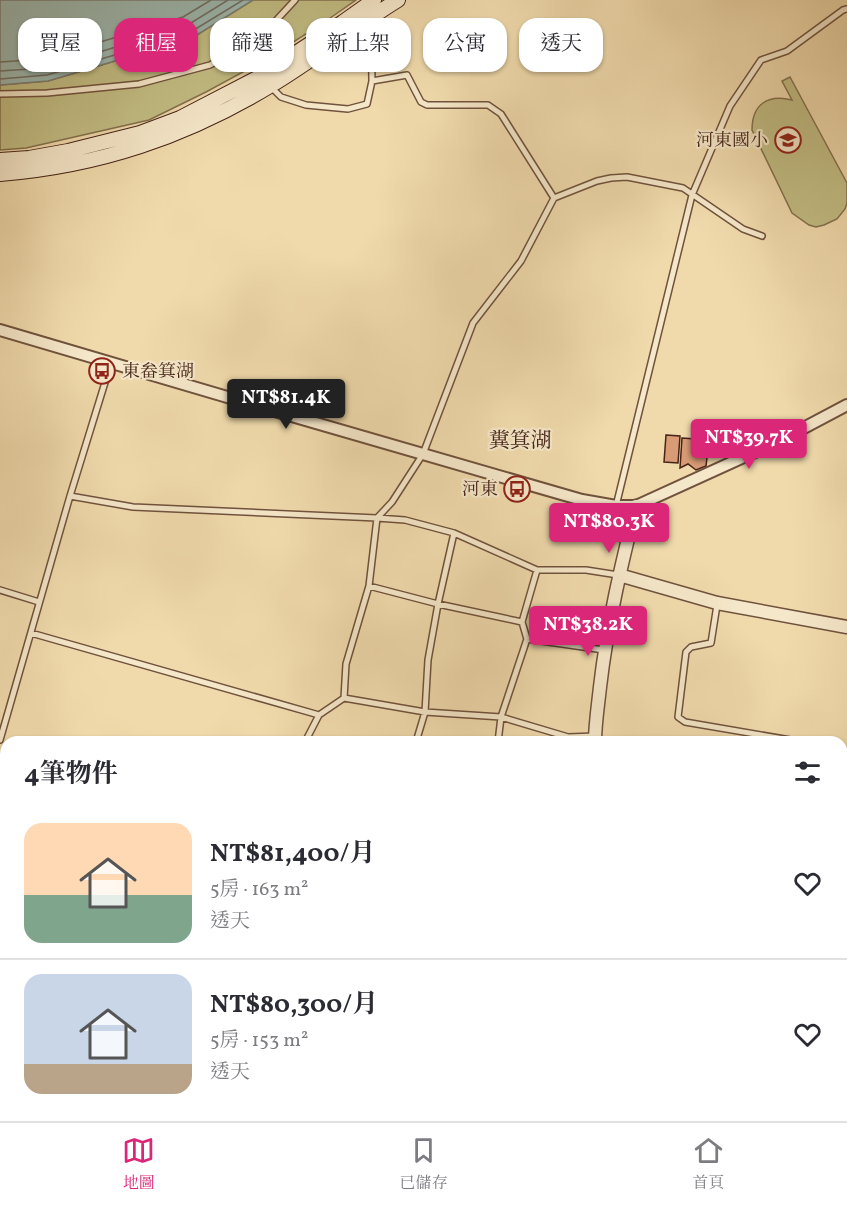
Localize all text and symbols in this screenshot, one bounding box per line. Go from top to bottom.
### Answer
chip: 買屋 [18,18,102,72]
chip: 租屋 [114,18,198,72]
chip: 篩選 [210,18,294,72]
chip: 新上架 [306,18,411,72]
chip: 公寓 [423,18,507,72]
chip: 透天 [519,18,603,72]
school or university icon: 河東國小 [773,125,803,155]
place label: 河東國小 [696,129,768,154]
bus stop icon: 東畚箕湖 [87,356,117,386]
place label: 東畚箕湖 [122,360,194,385]
pin: NT$81.4K [224,379,348,430]
text: NT$81.4K [241,384,331,412]
pin: NT$39.7K [687,419,811,470]
text: NT$39.7K [705,424,793,452]
district label: 糞箕湖 [489,427,552,456]
bus stop icon: 河東 [502,474,532,504]
place label: 河東 [462,478,498,503]
pin: NT$80.3K [547,503,671,554]
text: NT$80.3K [563,508,655,536]
pin: NT$38.2K [526,606,650,657]
text: NT$38.2K [543,611,633,639]
icon: filters [791,756,824,789]
text: 4筆物件 [24,757,118,793]
text: NT$81,400/月 [210,836,376,872]
icon: home [72,847,144,919]
icon: heart [791,867,824,900]
text: 5房 · 163 m² [210,876,309,904]
text: 透天 [210,908,250,936]
text: NT$80,300/月 [210,987,378,1023]
icon: home [72,998,144,1070]
icon: heart [791,1018,824,1051]
text: 5房 · 153 m² [210,1027,308,1055]
text: 透天 [210,1059,250,1087]
tab: 地圖 [122,1134,155,1195]
tab: 已儲存 [399,1134,448,1195]
tab: 首頁 [692,1134,725,1195]

